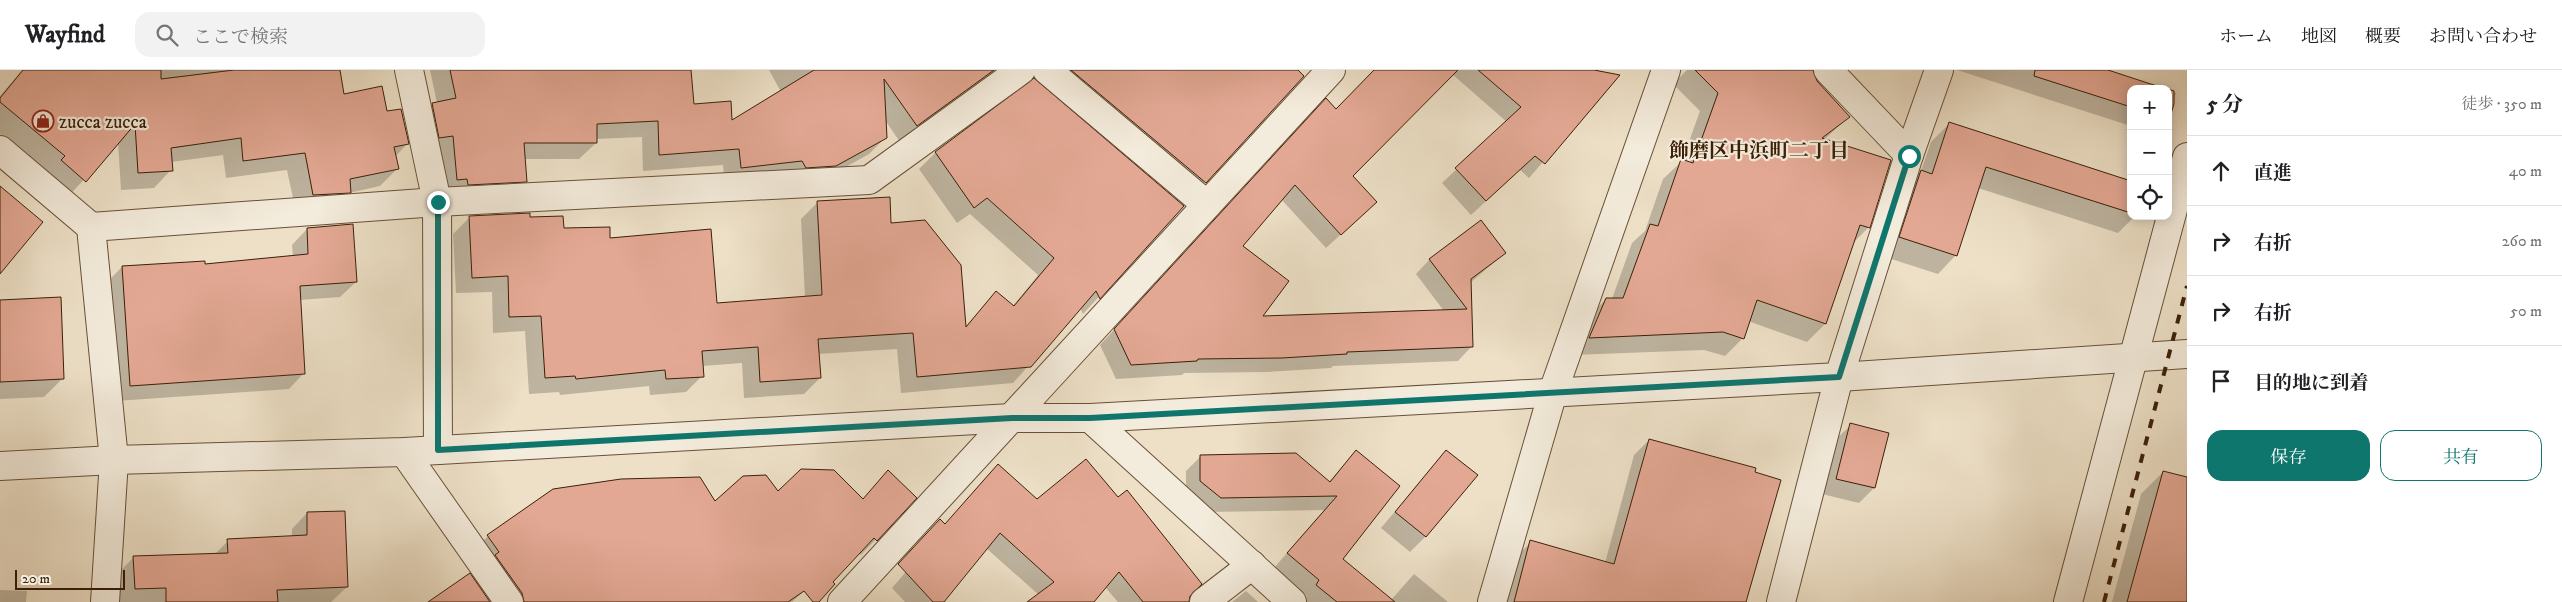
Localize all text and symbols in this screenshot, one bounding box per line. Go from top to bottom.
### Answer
search box [135,12,485,57]
text: Wayfind [25,20,105,50]
icon: search [153,21,181,49]
text: ここで検索 [193,26,288,49]
text: ホーム [2219,26,2273,48]
text: 地図 [2301,26,2337,48]
text: 概要 [2365,26,2401,48]
text: お問い合わせ [2429,26,2537,48]
map controls [2127,85,2172,220]
button: + [2127,85,2172,130]
text: 5 分 [2207,92,2243,118]
text: 徒歩 · 350 m [2461,94,2542,114]
shop icon: zucca zucca [31,109,55,133]
place label: zucca zucca [59,111,147,134]
button: − [2127,130,2172,175]
district label: 飾磨区中浜町二丁目 [1669,139,1849,164]
route start [1898,145,1921,168]
icon: ahead [2207,157,2235,185]
text: 40 m [2509,161,2542,181]
text: 直進 [2254,162,2292,185]
button: locate [2127,175,2172,220]
route end [427,191,450,214]
icon: right [2207,227,2235,255]
text: 260 m [2502,231,2542,251]
text: 右折 [2254,232,2292,255]
icon: right [2207,297,2235,325]
text: 50 m [2510,301,2542,321]
text: 右折 [2254,302,2292,325]
icon: arrive [2207,367,2235,395]
text: 目的地に到着 [2254,372,2368,395]
button: 保存 [2207,430,2370,481]
button: 共有 [2380,430,2542,481]
scale bar [15,567,125,590]
text: 20 m [22,570,50,588]

